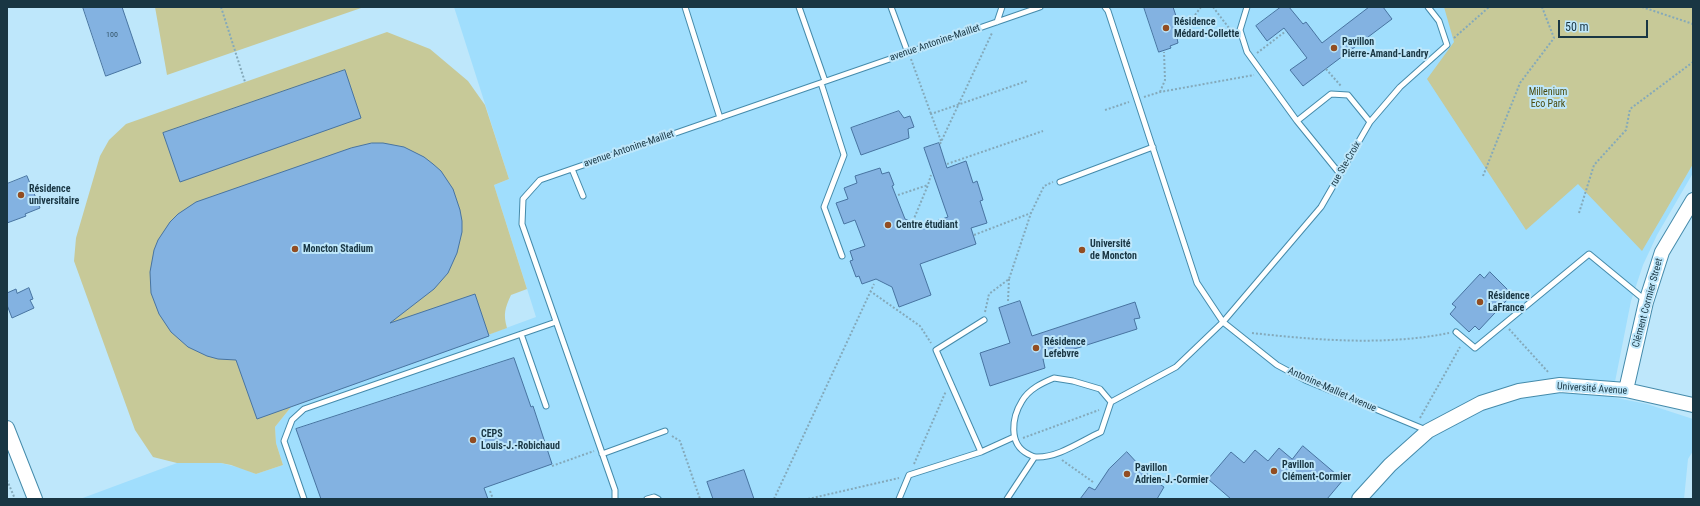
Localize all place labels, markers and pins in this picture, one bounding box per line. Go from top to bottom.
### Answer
place label: Résidence Médard-Collette [1174,16,1239,40]
marker: Résidence Médard-Collette [1161,23,1171,33]
place label: Pavillon Pierre-Amand-Landry [1342,36,1428,60]
marker: Pavillon Pierre-Amand-Landry [1329,43,1339,53]
place label: Résidence universitaire [29,183,79,206]
marker: Résidence universitaire [16,190,26,200]
place label: Centre étudiant [896,219,958,231]
marker: Centre étudiant [883,220,893,230]
place label: Université de Moncton [1090,238,1137,262]
place label: Moncton Stadium [303,243,373,255]
marker: Moncton Stadium [290,244,300,254]
marker: Université de Moncton [1077,245,1087,255]
place label: Résidence LaFrance [1488,290,1529,314]
marker: Résidence LaFrance [1475,297,1485,307]
place label: Résidence Lefebvre [1044,336,1085,360]
marker: Résidence Lefebvre [1031,343,1041,353]
place label: CEPS Louis-J.-Robichaud [481,428,560,452]
marker: CEPS Louis-J.-Robichaud [468,435,478,445]
place label: Pavillon Clément-Cormier [1282,459,1351,482]
place label: Pavillon Adrien-J.-Cormier [1135,462,1209,486]
marker: Pavillon Clément-Cormier [1269,466,1279,476]
marker: Pavillon Adrien-J.-Cormier [1122,469,1132,479]

